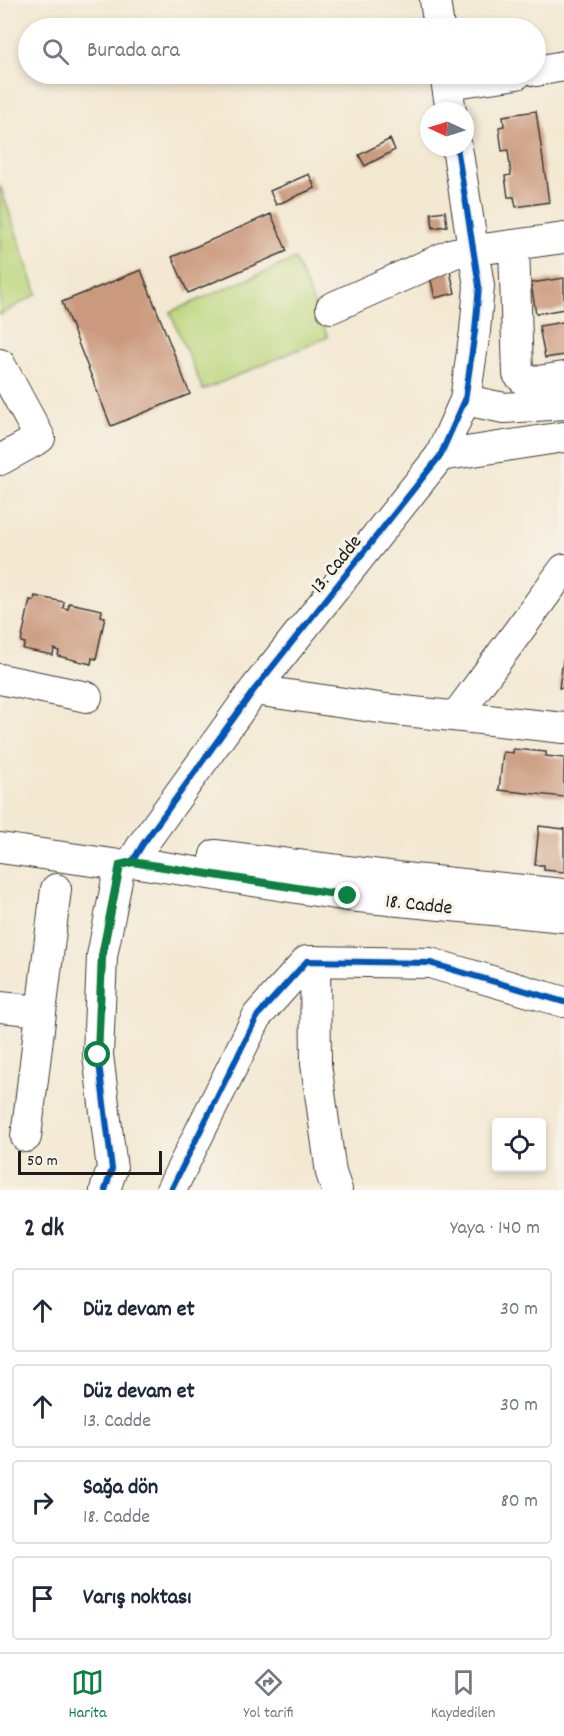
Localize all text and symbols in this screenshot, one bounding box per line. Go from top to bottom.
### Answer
search box [18,18,546,84]
icon: search [39,35,72,68]
text: Burada ara [87,36,180,67]
north arrow [420,102,474,156]
street label: 13. Cadde [305,530,370,600]
route end [334,882,360,908]
street label: 18. Cadde [384,889,454,923]
route start [84,1041,110,1067]
map controls [492,1118,546,1172]
button: locate [492,1118,546,1172]
scale bar [18,1148,162,1176]
text: 50 m [27,1150,58,1173]
text: 2 dk [24,1211,64,1248]
text: Yaya · 140 m [450,1215,540,1243]
icon: ahead [26,1294,59,1327]
text: Düz devam et [83,1295,195,1326]
text: 30 m [500,1296,538,1324]
text: Düz devam et [83,1377,195,1408]
icon: ahead [26,1390,59,1423]
text: 30 m [500,1392,538,1420]
text: 13. Cadde [83,1408,151,1436]
text: Sağa dön [83,1473,158,1504]
icon: right [26,1486,59,1519]
text: 80 m [501,1488,538,1516]
text: 18. Cadde [83,1504,150,1532]
icon: arrive [26,1582,59,1615]
text: Varış noktası [83,1583,191,1614]
tab: Harita [69,1666,107,1725]
tab: Yol tarifi [244,1666,294,1725]
tab: Kaydedilen [431,1666,495,1725]

